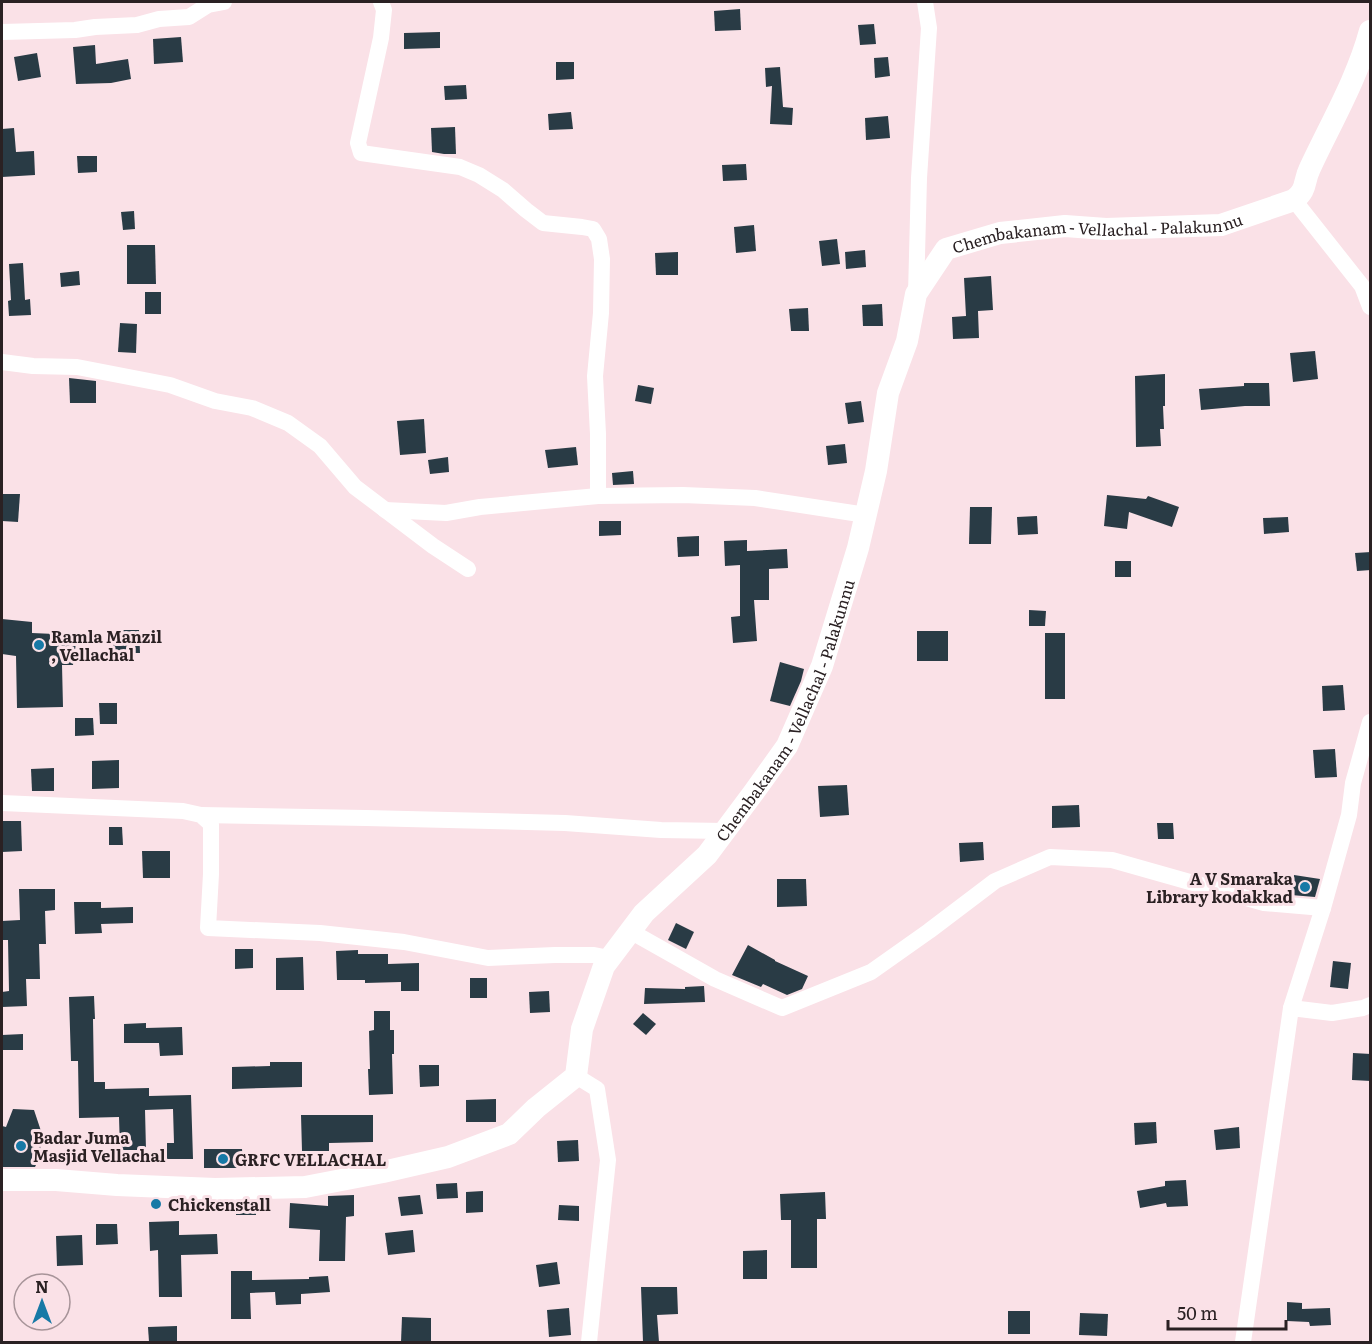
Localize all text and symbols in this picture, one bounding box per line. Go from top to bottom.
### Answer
street label: Chembakanam - Vellachal - Palakunnu [949,207,1246,259]
street label: Chembakanam - Vellachal - Palakunnu [709,576,860,846]
place label: Ramla Manzil , Vellachal [51,624,162,666]
marker: Ramla Manzil , Vellachal [32,638,46,652]
place label: A V Smaraka Library kodakkad [1146,866,1294,908]
marker: A V Smaraka Library kodakkad [1298,880,1312,894]
place label: Badar Juma Masjid Vellachal [33,1125,166,1167]
marker: Badar Juma Masjid Vellachal [14,1139,28,1153]
place label: GRFC VELLACHAL [235,1147,386,1171]
marker: GRFC VELLACHAL [216,1152,230,1166]
place label: Chickenstall [168,1192,271,1216]
marker: Chickenstall [149,1197,163,1211]
north arrow [12,1272,72,1332]
text: N [35,1274,49,1298]
scale bar [1168,1293,1286,1331]
text: 50 m [1177,1299,1218,1326]

